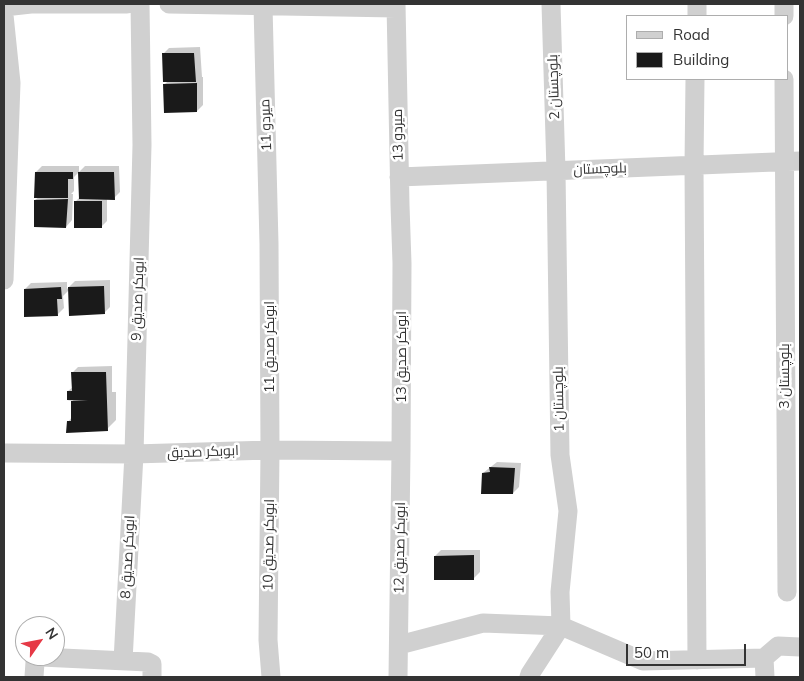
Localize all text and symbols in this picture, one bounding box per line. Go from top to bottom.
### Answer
legend [626,15,789,80]
text: Road [673,25,710,44]
text: Building [673,50,729,69]
street label: بلوچستان 2 [544,54,564,120]
street label: میردو 11 [257,99,275,151]
street label: میردو 13 [389,109,407,161]
street label: بلوچستان [573,160,627,178]
street label: ابوبکر صدیق 9 [128,257,148,341]
street label: ابوبکر صدیق 11 [262,301,278,393]
street label: ابوبکر صدیق 13 [394,311,410,403]
street label: بلوچستان 3 [777,343,793,409]
street label: بلوچستان 1 [550,366,568,432]
street label: ابوبکر صدیق [167,442,239,462]
street label: ابوبکر صدیق 10 [260,499,278,591]
street label: ابوبکر صدیق 12 [391,502,409,594]
street label: ابوبکر صدیق 8 [117,515,139,599]
north arrow [15,616,65,666]
text: N [41,624,62,643]
scale bar [629,634,749,666]
text: 50 m [634,643,669,662]

